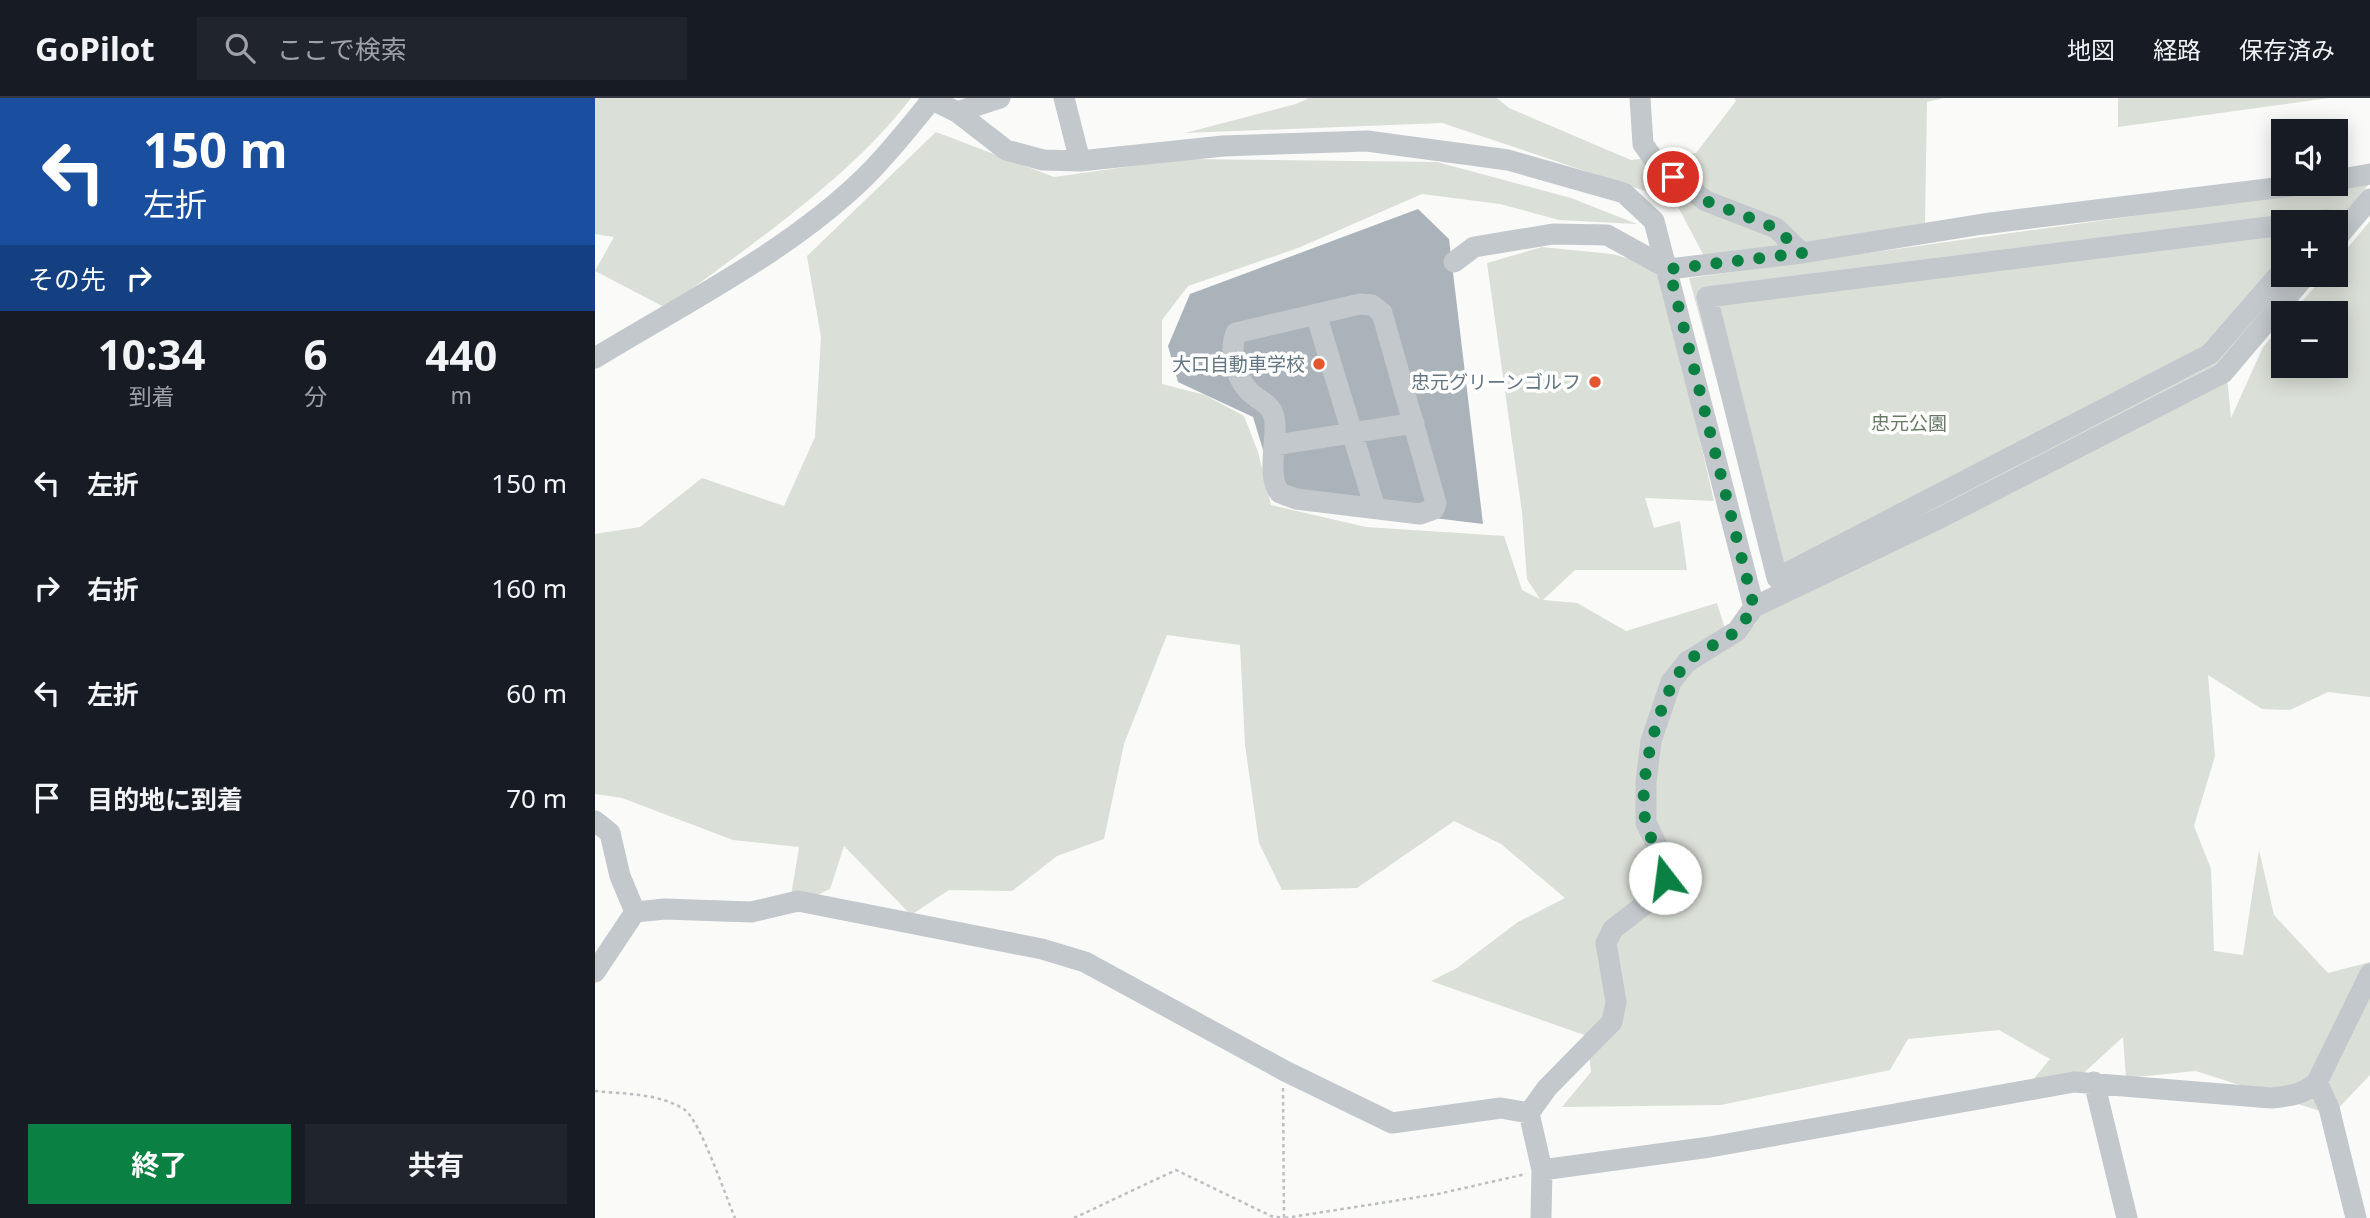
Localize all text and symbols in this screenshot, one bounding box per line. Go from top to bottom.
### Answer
search box [197,17,687,80]
text: GoPilot [35,26,155,71]
icon: search [221,29,259,67]
text: ここで検索 [277,31,407,67]
text: 地図 [2067,33,2115,66]
text: 経路 [2153,33,2201,66]
text: 保存済み [2239,33,2335,66]
text: 150 m [143,116,288,182]
map controls [2271,119,2348,378]
button: sound [2271,119,2348,196]
icon: left [28,126,119,217]
pin [1643,147,1703,207]
icon: arrive [1654,158,1692,196]
text: 左折 [143,182,207,225]
button: + [2271,210,2348,287]
icon: right [120,259,158,297]
text: その先 [28,261,106,297]
button: − [2271,301,2348,378]
text: 10:34 [98,325,206,382]
text: 6 [303,325,327,382]
text: 440 [425,326,497,383]
place label: 大口自動車学校 [1172,351,1305,377]
marker: 大口自動車学校 [1311,356,1327,372]
place label: 忠元グリーンゴルフ [1411,369,1581,395]
marker: 忠元グリーンゴルフ [1587,374,1603,390]
text: m [450,379,472,411]
text: 到着 [129,380,175,412]
text: 分 [304,380,327,412]
park label: 忠元公園 [1871,410,1947,436]
icon: left [28,464,66,502]
text: 150 m [491,465,567,501]
text: 左折 [87,466,139,502]
icon: right [28,569,66,607]
text: 160 m [491,570,567,606]
text: 右折 [87,571,139,607]
icon: left [28,674,66,712]
text: 60 m [506,675,567,711]
text: 左折 [87,676,139,712]
icon: arrive [28,779,66,817]
text: 70 m [506,780,567,816]
text: 目的地に到着 [87,781,243,817]
position arrow [1628,841,1702,915]
button: 終了 [28,1124,291,1204]
button: 共有 [305,1124,567,1204]

